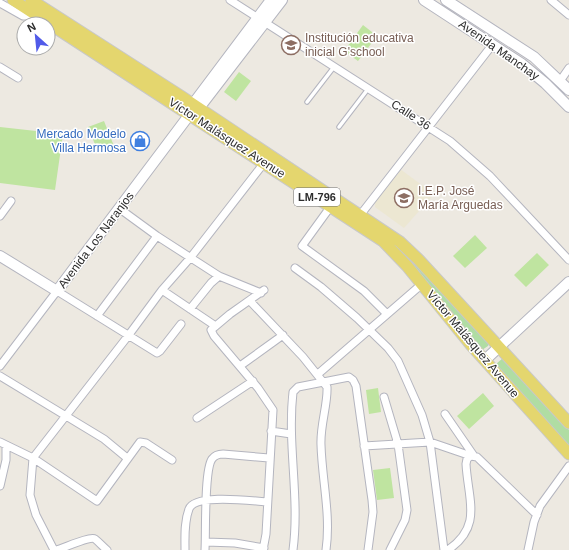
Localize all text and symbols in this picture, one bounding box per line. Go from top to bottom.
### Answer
north arrow [16,16,56,56]
street label: Avenida Manchay [456,17,542,83]
text: N [25,20,38,34]
place label: Institución educativa inicial G'school [305,31,414,59]
school or university icon: Institución educativa inicial G'school [280,34,302,56]
street label: Víctor Malásquez Avenue [166,95,288,181]
street label: Calle 36 [389,97,434,133]
place label: Mercado Modelo Villa Hermosa [37,127,126,155]
shop icon: Mercado Modelo Villa Hermosa [129,130,151,152]
place label: I.E.P. José María Arguedas [418,184,503,212]
school or university icon: I.E.P. José María Arguedas [393,187,415,209]
road number: LM-796 [294,188,340,206]
street label: Avenida Los Naranjos [55,189,137,291]
street label: Víctor Malásquez Avenue [424,287,522,401]

